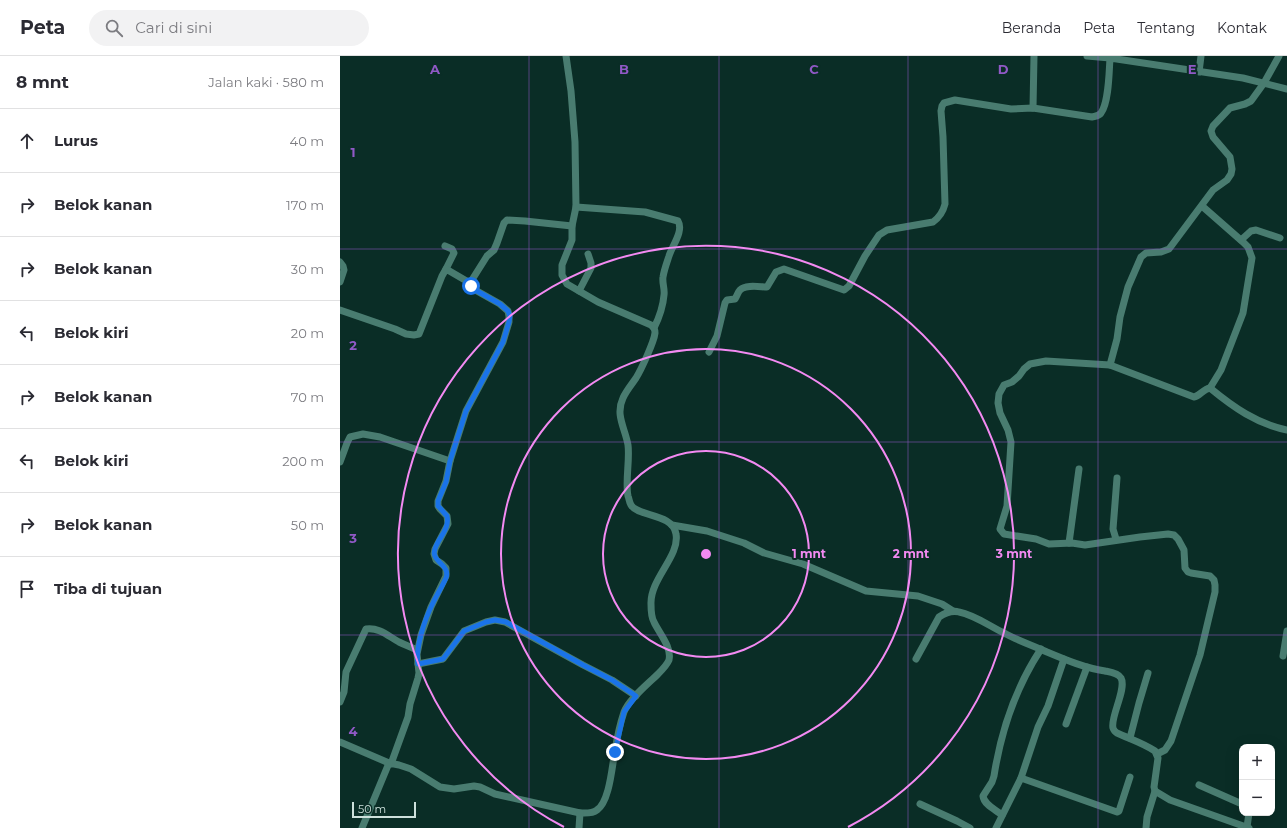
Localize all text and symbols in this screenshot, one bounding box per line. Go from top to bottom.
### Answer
search box [89,10,369,46]
text: Peta [20,16,65,39]
icon: search [103,17,125,39]
text: Cari di sini [135,18,212,37]
text: Beranda [1002,19,1061,37]
text: Peta [1083,19,1115,37]
text: Tentang [1137,19,1195,37]
text: Kontak [1217,19,1267,37]
text: A [429,61,441,77]
text: B [619,61,629,77]
text: C [809,61,819,77]
text: D [998,61,1009,77]
text: E [1188,61,1197,77]
text: 8 mnt [16,72,69,92]
text: Jalan kaki · 580 m [208,74,324,90]
icon: ahead [16,130,38,152]
text: Lurus [54,131,98,150]
text: 40 m [290,133,324,149]
text: 1 [350,144,356,160]
icon: right [16,194,38,216]
text: Belok kanan [54,195,152,214]
text: 170 m [286,197,324,213]
icon: right [16,258,38,280]
text: Belok kanan [54,259,152,278]
text: 30 m [291,261,324,277]
route start [462,277,480,295]
icon: left [16,322,38,344]
text: Belok kiri [54,323,129,342]
text: 20 m [291,325,324,341]
text: 2 [349,337,357,353]
icon: right [16,386,38,408]
text: Belok kanan [54,387,152,406]
text: 70 m [291,389,324,405]
icon: left [16,450,38,472]
text: Belok kiri [54,451,129,470]
text: 200 m [282,453,324,469]
icon: right [16,514,38,536]
text: Belok kanan [54,515,152,534]
text: 50 m [291,517,324,533]
text: 3 [348,530,357,546]
text: 1 mnt [792,546,827,561]
text: 2 mnt [893,546,930,561]
text: 3 mnt [995,546,1033,561]
centre of rings [699,547,713,561]
icon: arrive [16,578,38,600]
text: Tiba di tujuan [54,579,162,598]
text: 4 [349,723,358,739]
route end [606,743,624,761]
map controls [1239,744,1275,816]
button: + [1239,744,1275,780]
button: − [1239,780,1275,816]
scale bar [352,800,416,819]
text: 50 m [358,802,386,816]

